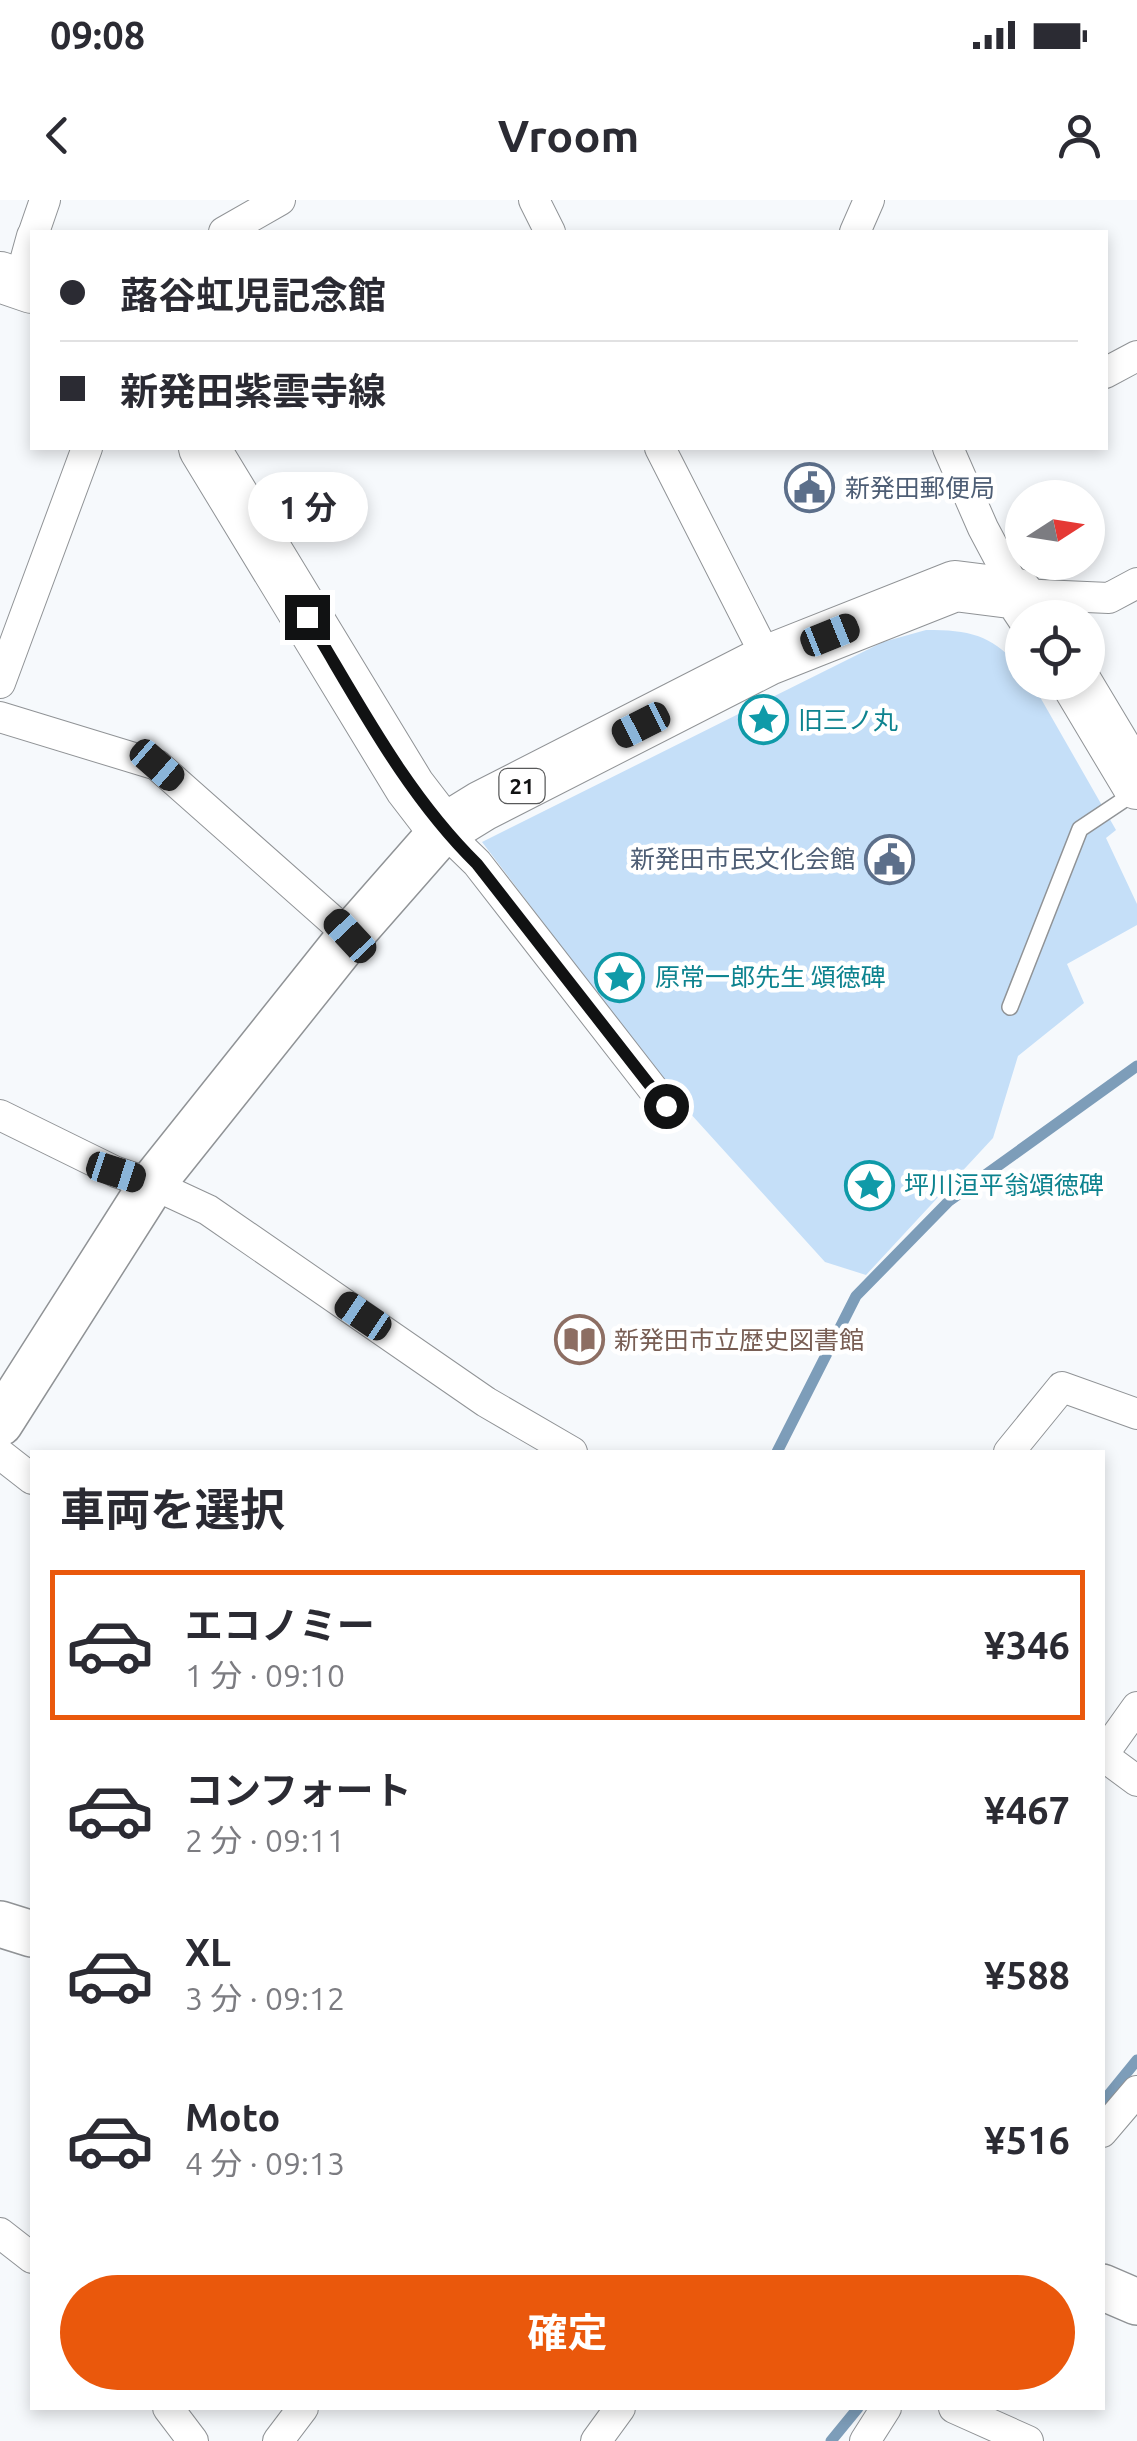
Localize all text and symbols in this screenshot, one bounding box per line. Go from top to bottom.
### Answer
text: 09:08 [50,14,145,56]
icon: back [30,108,85,163]
icon: person [1052,108,1107,163]
text: Vroom [498,110,639,161]
text: 蕗谷虹児記念館 [120,274,386,316]
text: 新発田紫雲寺線 [120,370,386,412]
public building icon: 新発田郵便局 [784,462,836,514]
callout: 1 分 [247,472,367,542]
place label: 新発田郵便局 [845,474,995,502]
north arrow [1005,480,1105,580]
map controls [1005,480,1105,700]
text: 1 分 [279,489,337,525]
route end [285,595,330,640]
button: locate [1005,600,1105,700]
car [797,610,863,660]
place icon: 旧三ノ丸 [737,694,789,746]
car [607,698,675,752]
place label: 旧三ノ丸 [798,706,898,734]
car [125,734,189,796]
road number: 21 [500,769,544,803]
public building icon: 新発田市民文化会館 [864,833,916,885]
place label: 新発田市民文化会館 [630,845,855,873]
car [319,904,381,968]
place icon: 原常一郎先生 頌徳碑 [594,951,646,1003]
place label: 原常一郎先生 頌徳碑 [655,963,886,991]
route start [644,1084,689,1129]
car [83,1148,149,1196]
place icon: 坪川洹平翁頌徳碑 [843,1159,895,1211]
place label: 坪川洹平翁頌徳碑 [904,1171,1104,1199]
car [330,1287,396,1345]
library icon: 新発田市立歴史図書館 [553,1314,605,1366]
place label: 新発田市立歴史図書館 [614,1326,864,1354]
text: 車両を選択 [60,1484,285,1535]
icon: car [65,1600,155,1690]
text: エコノミー [185,1604,375,1646]
text: ¥346 [984,1624,1070,1666]
text: 1 分 · 09:10 [185,1657,345,1693]
icon: car [65,1765,155,1855]
text: コンフォート [185,1769,412,1811]
text: ¥467 [984,1789,1070,1831]
text: 2 分 · 09:11 [185,1822,345,1858]
icon: car [65,1930,155,2020]
text: XL [185,1931,231,1973]
text: ¥588 [984,1954,1070,1996]
text: 3 分 · 09:12 [185,1980,345,2016]
icon: car [65,2095,155,2185]
text: Moto [185,2096,280,2138]
text: ¥516 [984,2119,1070,2161]
text: 4 分 · 09:13 [185,2145,345,2181]
button: 確定 [60,2275,1075,2390]

